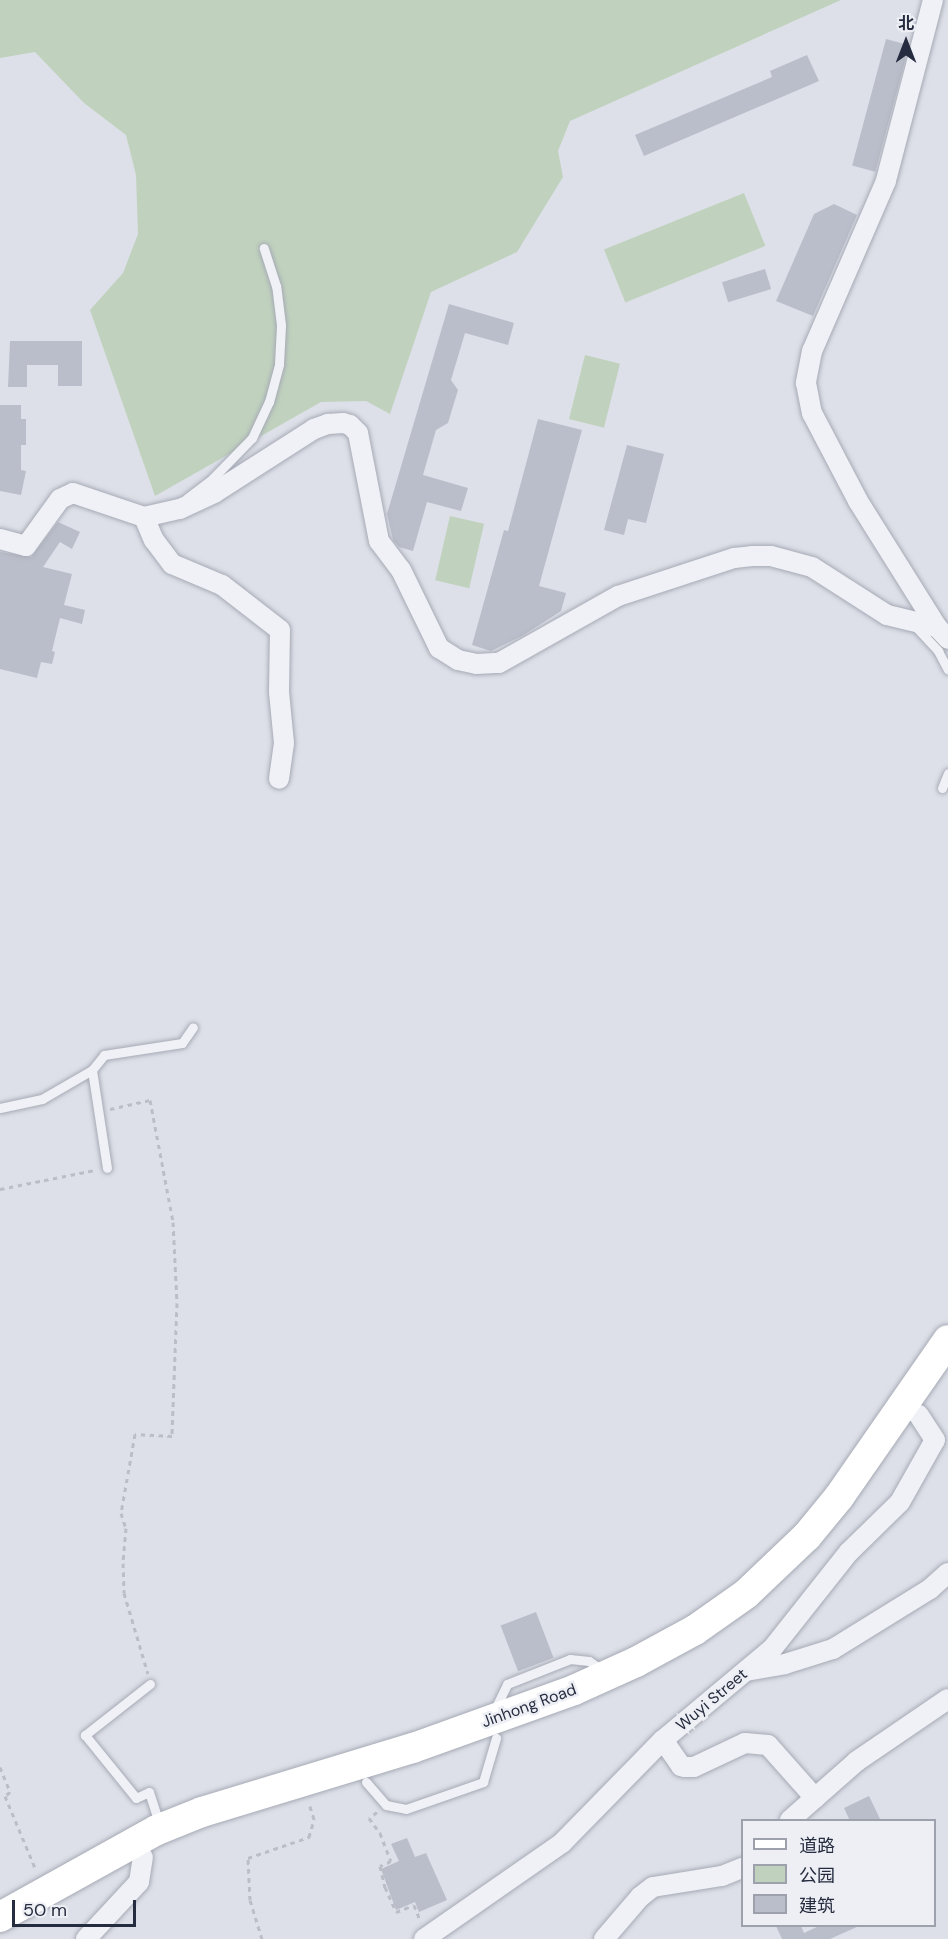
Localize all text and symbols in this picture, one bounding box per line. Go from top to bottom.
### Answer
north arrow [876,12,936,72]
text: 北 [898,13,914,34]
street label: Wuyi Street [673,1665,751,1735]
street label: Jinhong Road [479,1680,579,1732]
legend [741,1819,936,1927]
text: 道路 [799,1834,835,1858]
text: 公园 [799,1864,835,1888]
scale bar [15,1888,140,1926]
text: 建筑 [799,1894,835,1918]
text: 50 m [23,1898,67,1922]

